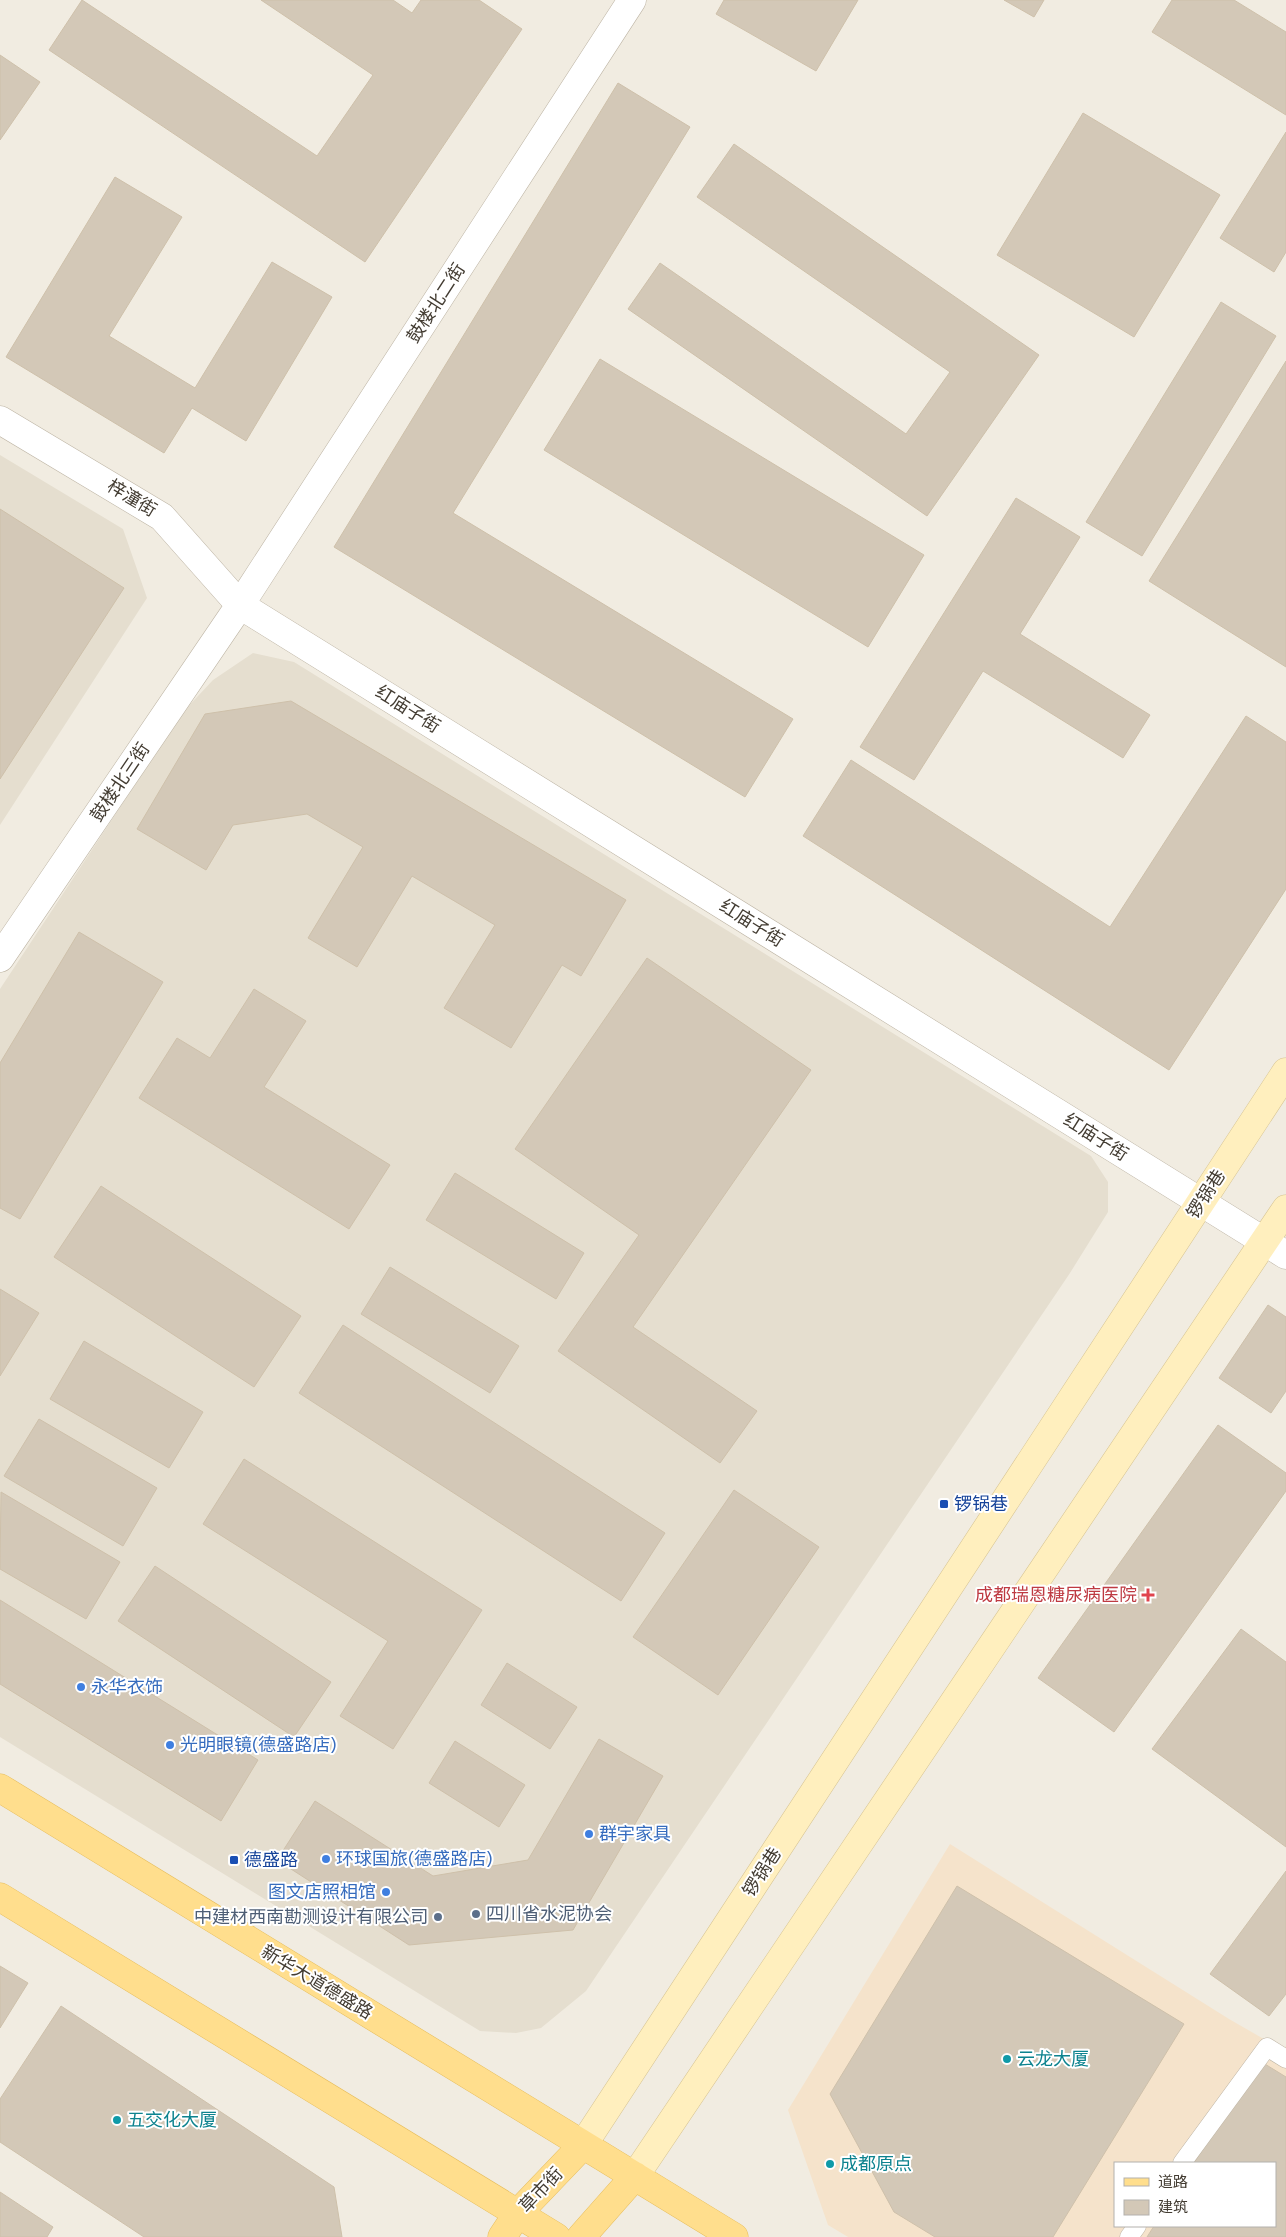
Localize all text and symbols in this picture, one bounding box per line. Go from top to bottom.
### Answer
street label: 鼓楼北二街 [402,259,470,347]
street label: 梓潼街 [103,475,161,521]
street label: 红庙子街 [372,681,444,737]
street label: 鼓楼北三街 [86,739,154,825]
street label: 红庙子街 [716,895,788,951]
street label: 红庙子街 [1060,1109,1132,1165]
street label: 锣锅巷 [1182,1165,1230,1223]
place label: 锣锅巷 [954,1493,1008,1515]
marker: 锣锅巷 [938,1498,950,1510]
place label: 成都瑞恩糖尿病医院 [975,1584,1137,1606]
marker: 成都瑞恩糖尿病医院 [1141,1588,1155,1602]
place label: 永华衣饰 [91,1676,163,1698]
marker: 永华衣饰 [75,1681,87,1693]
place label: 光明眼镜(德盛路店) [180,1734,337,1756]
marker: 光明眼镜(德盛路店) [164,1739,176,1751]
place label: 群宇家具 [599,1823,671,1845]
marker: 群宇家具 [583,1828,595,1840]
street label: 锣锅巷 [738,1843,786,1901]
place label: 环球国旅(德盛路店) [336,1848,493,1870]
place label: 德盛路 [244,1849,298,1871]
marker: 环球国旅(德盛路店) [320,1853,332,1865]
marker: 德盛路 [228,1854,240,1866]
place label: 图文店照相馆 [268,1881,376,1903]
marker: 图文店照相馆 [380,1886,392,1898]
place label: 四川省水泥协会 [486,1903,612,1925]
place label: 中建材西南勘测设计有限公司 [194,1906,428,1928]
marker: 四川省水泥协会 [470,1908,482,1920]
marker: 中建材西南勘测设计有限公司 [432,1911,444,1923]
street label: 新华大道德盛路 [257,1940,377,2024]
place label: 云龙大厦 [1017,2048,1089,2070]
marker: 云龙大厦 [1001,2053,1013,2065]
place label: 五交化大厦 [127,2109,217,2131]
marker: 五交化大厦 [111,2114,123,2126]
place label: 成都原点 [840,2153,912,2175]
marker: 成都原点 [824,2158,836,2170]
legend [1114,2162,1276,2227]
street label: 草市街 [515,2163,567,2217]
text: 道路 [1158,2173,1188,2191]
text: 建筑 [1158,2198,1188,2216]

